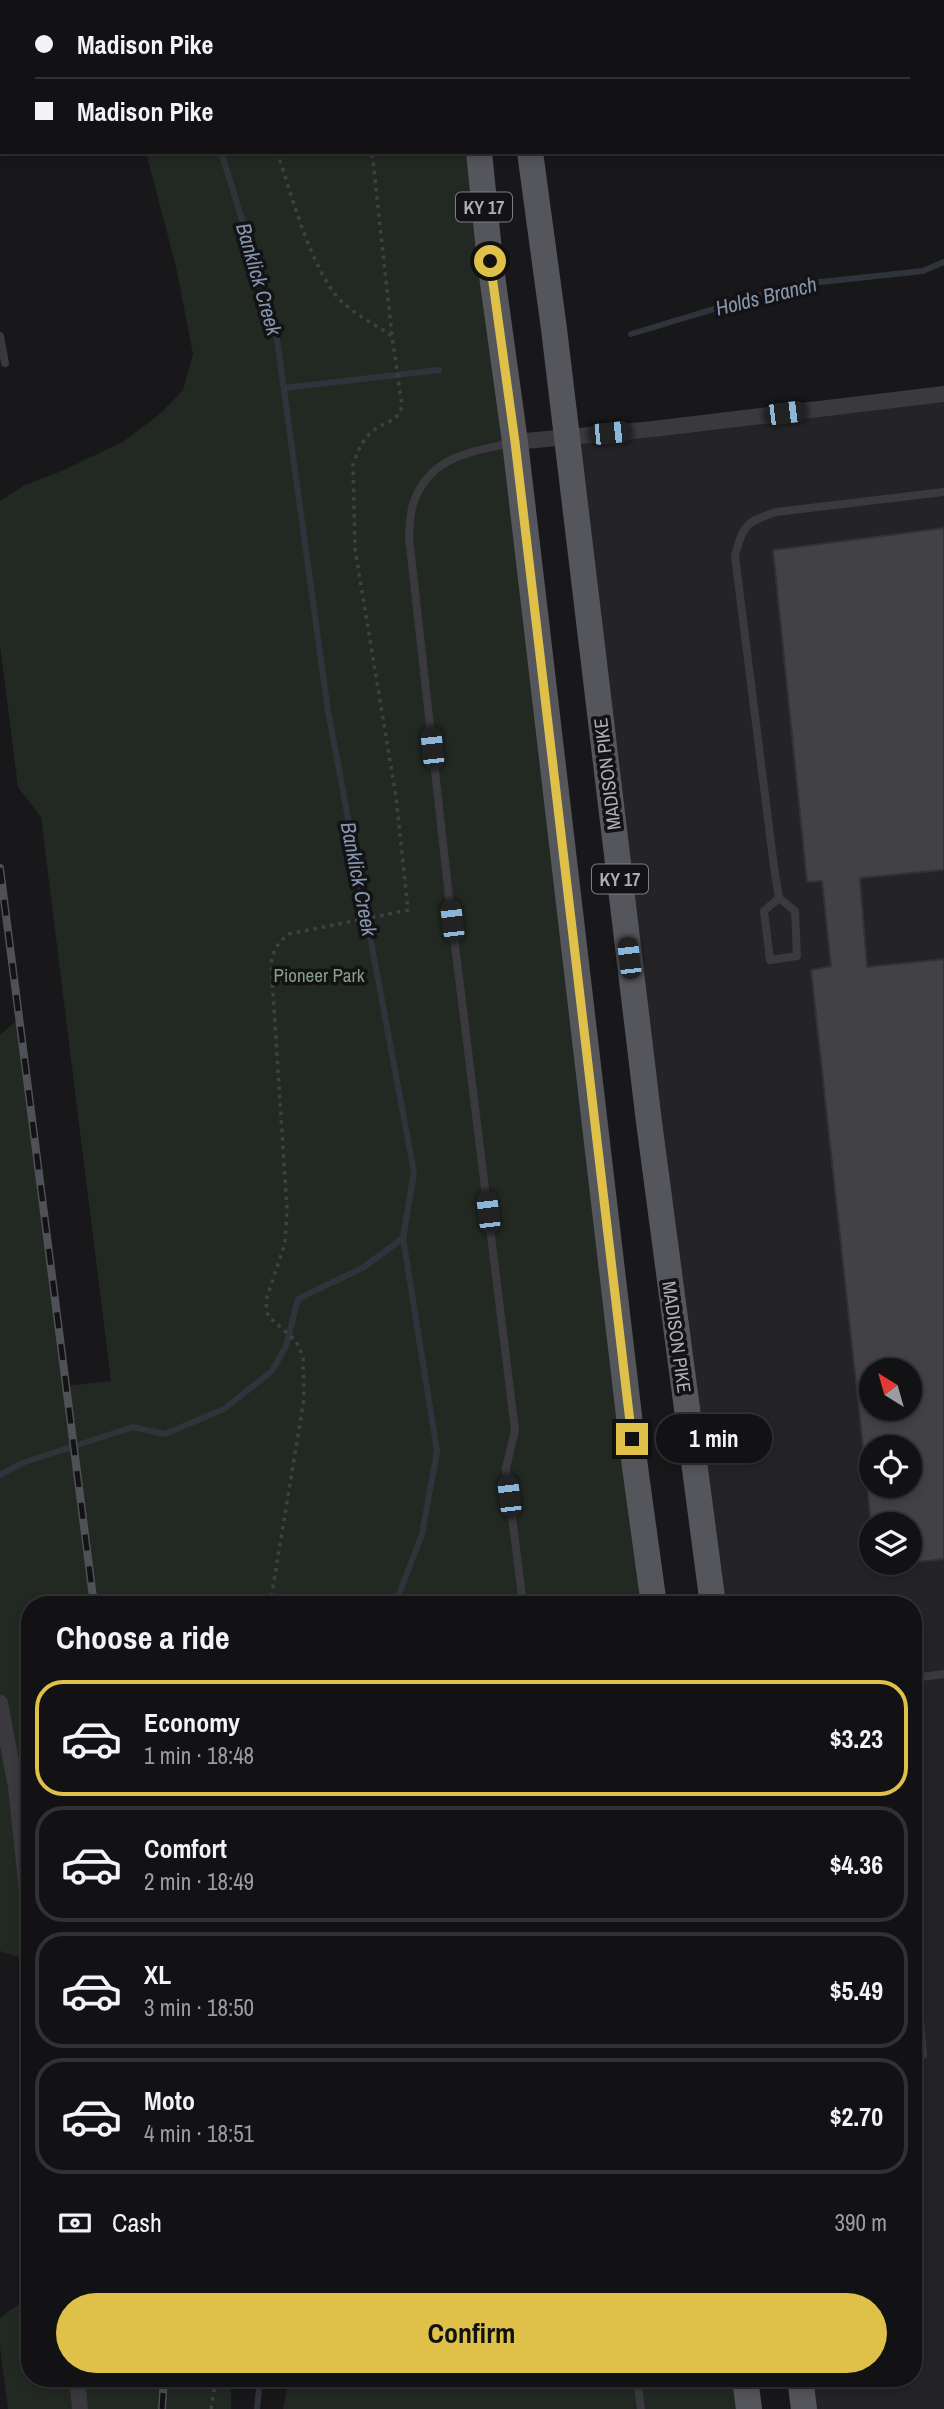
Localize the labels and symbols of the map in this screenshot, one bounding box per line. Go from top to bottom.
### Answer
road number: KY 17 [456,192,512,222]
water label: Banklick Creek [229,219,289,340]
route start [474,245,506,277]
water label: Holds Branch [712,269,820,323]
car [763,400,808,426]
car [589,420,632,446]
street label: MADISON PIKE [587,717,627,831]
car [420,726,445,770]
water label: Banklick Creek [334,819,385,940]
road number: KY 17 [592,864,648,894]
car [440,899,465,943]
car [617,936,642,980]
park label: Pioneer Park [274,962,365,988]
car [476,1190,501,1234]
street label: MADISON PIKE [656,1279,698,1395]
north arrow [859,1358,922,1421]
callout: 1 min [656,1414,772,1464]
route end [616,1423,648,1455]
car [497,1474,522,1518]

